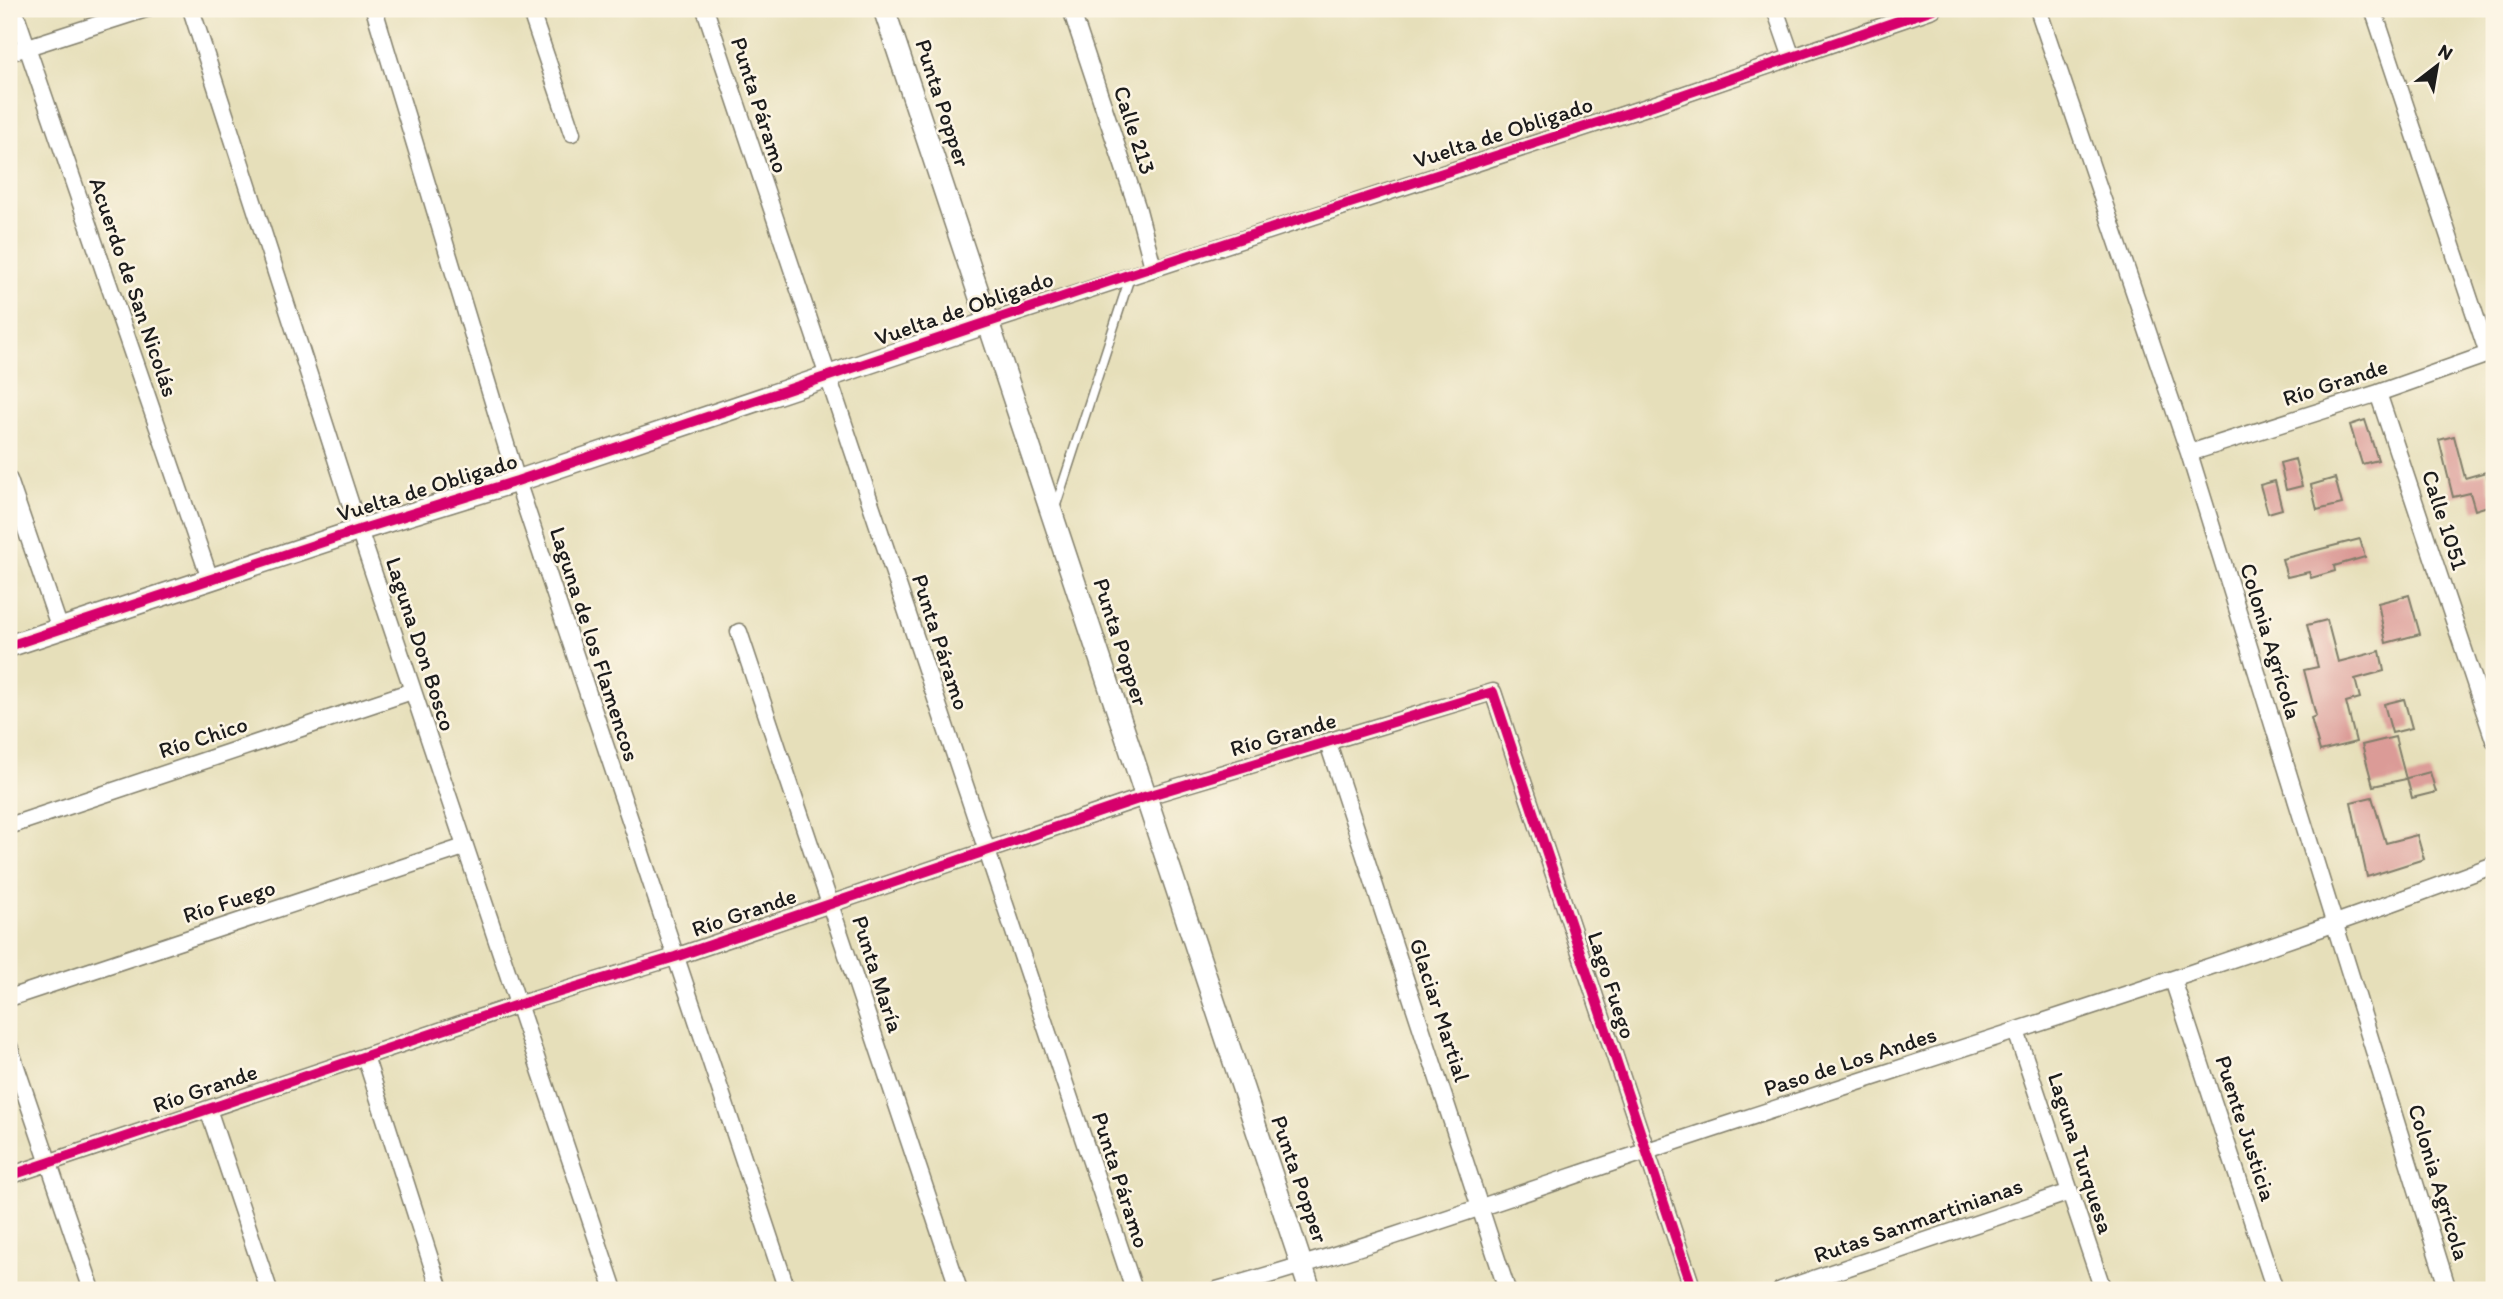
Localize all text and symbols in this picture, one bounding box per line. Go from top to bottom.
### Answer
north arrow [2402,32,2472,102]
street label: Punta Páramo [725,34,795,176]
street label: Punta Popper [909,36,977,171]
text: N [2434,39,2457,65]
street label: Calle 213 [1108,82,1162,178]
street label: Vuelta de Obligado [1410,90,1596,174]
street label: Acuerdo de San Nicolás [83,174,185,400]
street label: Vuelta de Obligado [871,264,1057,352]
street label: Río Grande [2279,352,2391,412]
street label: Vuelta de Obligado [333,446,521,528]
street label: Calle 1051 [2416,466,2474,574]
street label: Laguna de los Flamencos [544,523,646,765]
street label: Laguna Don Bosco [380,554,462,734]
street label: Colonia Agrícola [2234,560,2308,722]
street label: Punta Páramo [906,571,976,713]
street label: Punta Popper [1087,575,1155,710]
street label: Río Grande [1227,706,1339,762]
street label: Río Chico [155,709,251,765]
street label: Río Fuego [179,873,279,929]
street label: Río Grande [688,881,800,943]
street label: Punta María [846,912,910,1036]
street label: Lago Fuego [1581,928,1643,1042]
street label: Glaciar Martial [1404,935,1477,1086]
street label: Paso de Los Andes [1760,1020,1940,1102]
street label: Puente Justicia [2209,1052,2283,1204]
street label: Río Grande [149,1057,261,1119]
street label: Laguna Turquesa [2042,1069,2120,1237]
street label: Colonia Agrícola [2402,1101,2476,1263]
street label: Punta Páramo [1086,1109,1156,1251]
street label: Punta Popper [1265,1112,1335,1247]
street label: Rutas Sanmartinianas [1810,1171,2026,1269]

